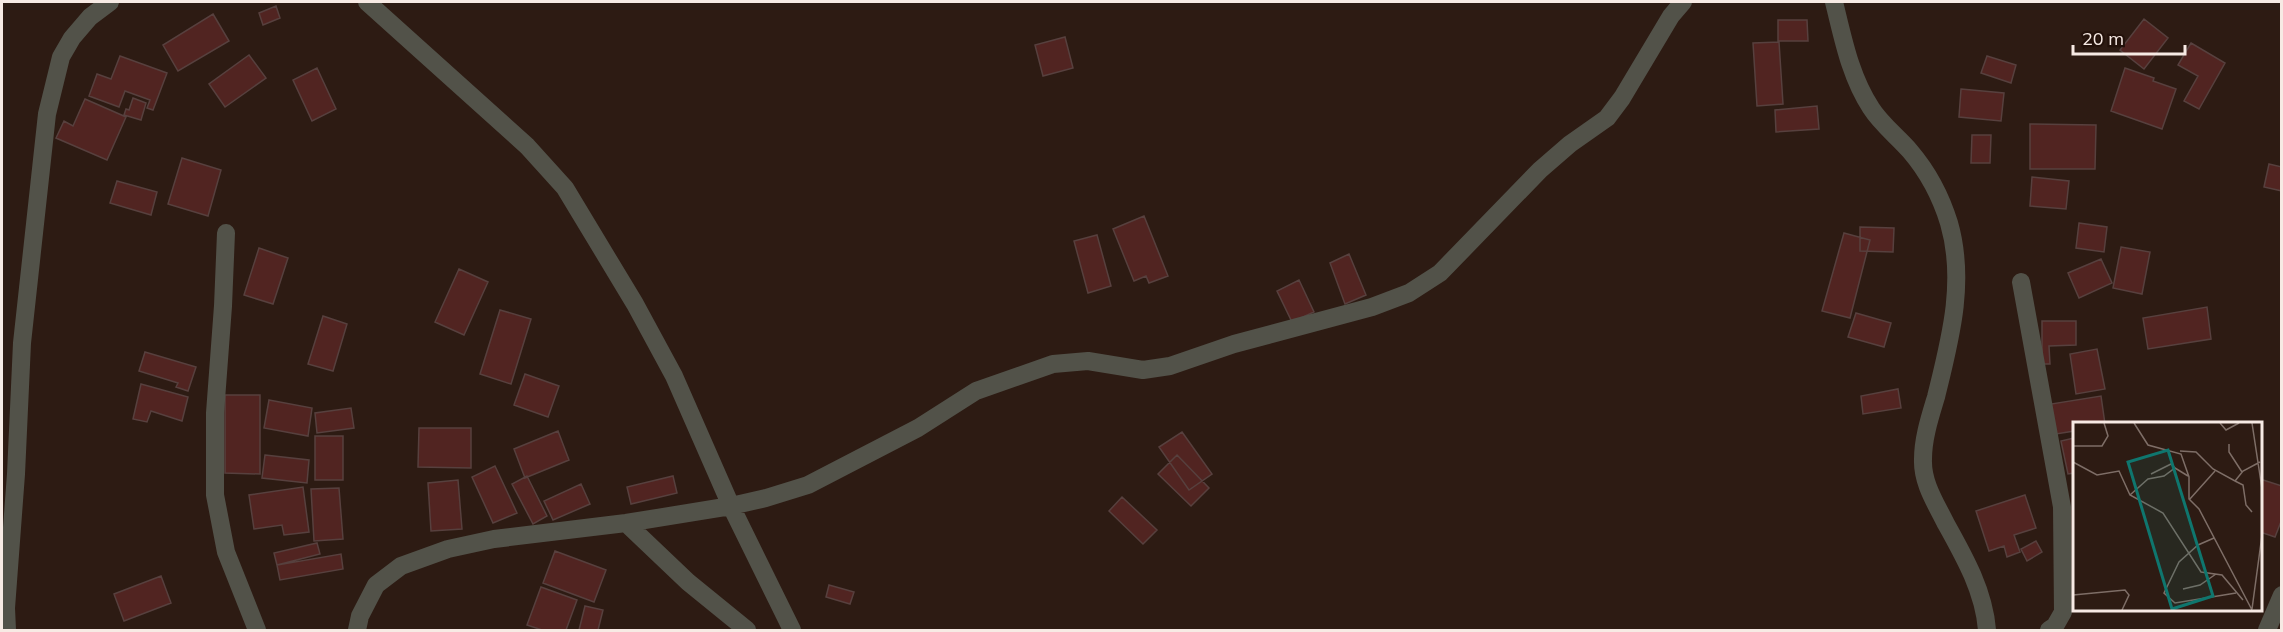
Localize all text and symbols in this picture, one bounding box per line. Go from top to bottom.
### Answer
scale bar [2073,18,2186,56]
text: 20 m [2082,27,2124,50]
inset map [2073,422,2262,611]

